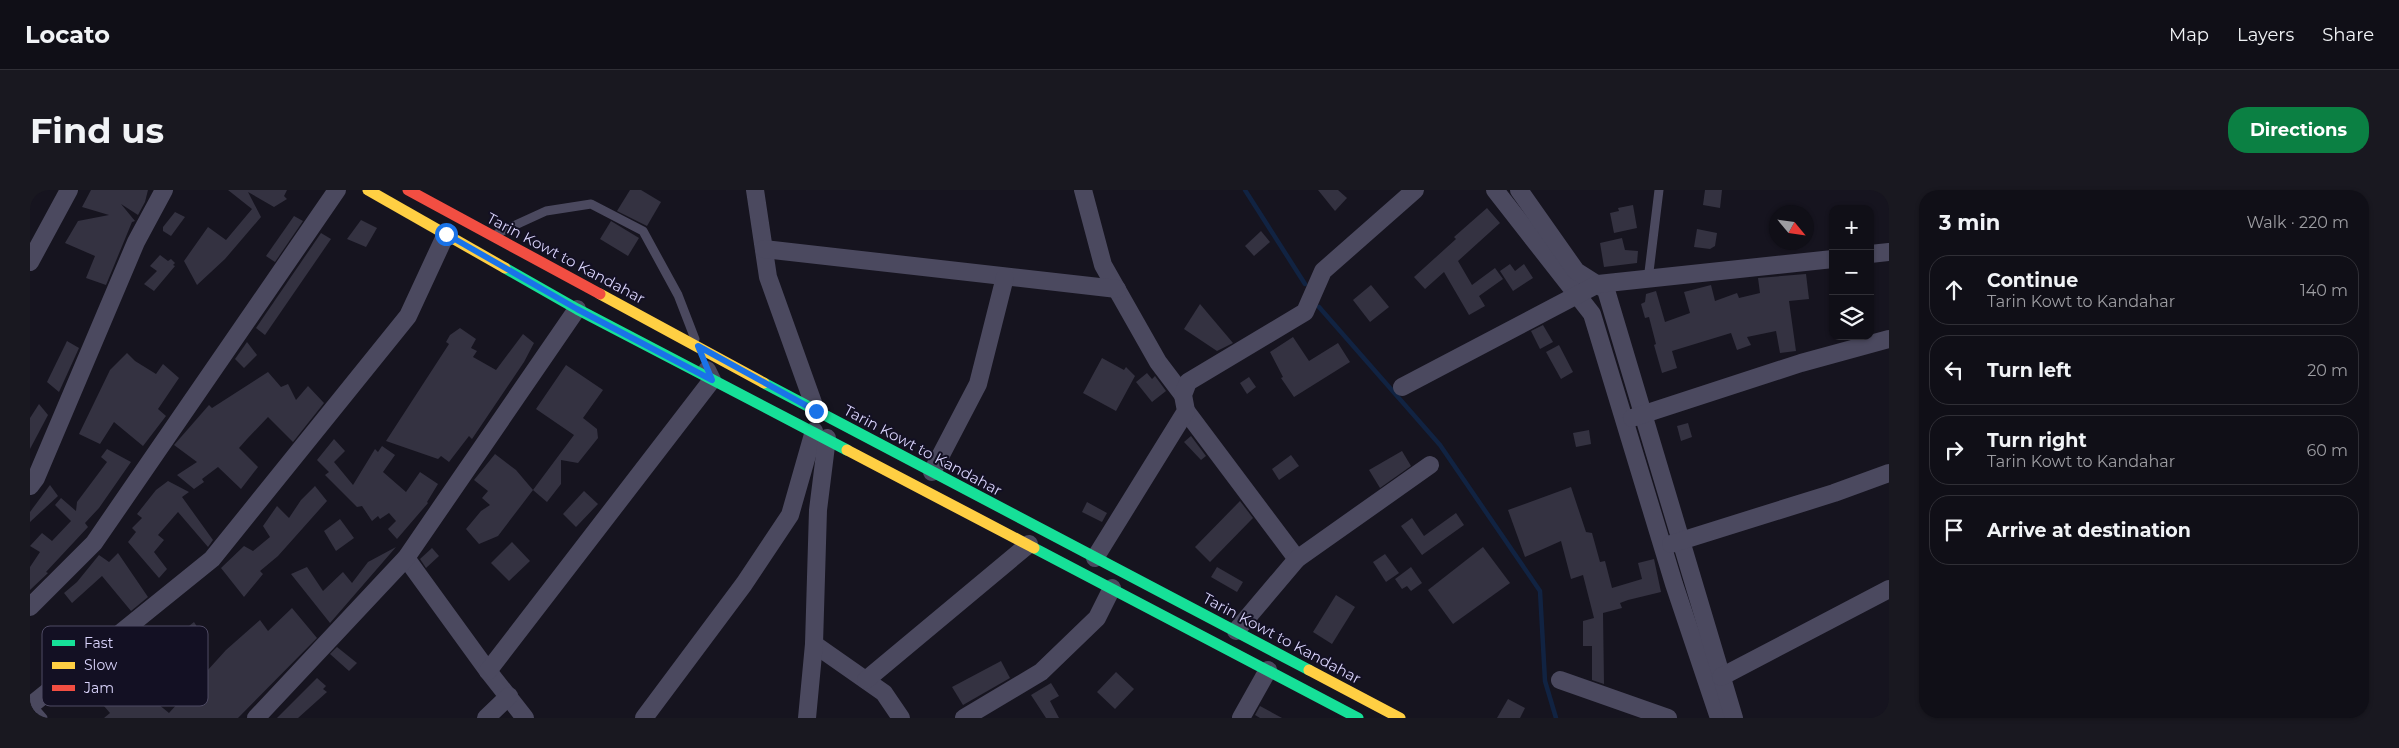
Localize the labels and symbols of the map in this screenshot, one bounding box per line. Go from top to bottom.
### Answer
north arrow [1769,205,1814,250]
street label: Tarin Kowt to Kandahar [484,208,648,308]
route start [435,223,458,246]
route end [805,400,828,423]
street label: Tarin Kowt to Kandahar [841,400,1005,500]
street label: Tarin Kowt to Kandahar [1200,588,1364,688]
legend [42,626,208,706]
text: Fast [84,634,114,652]
text: Slow [84,656,118,674]
text: Jam [83,679,114,697]

